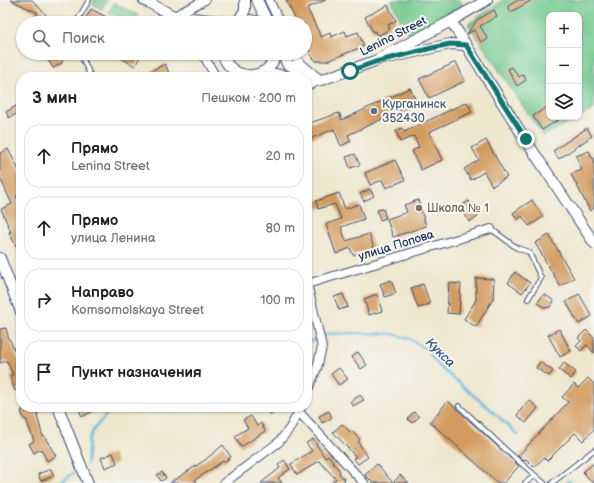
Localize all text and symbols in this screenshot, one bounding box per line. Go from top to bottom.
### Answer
map controls [546,12,582,120]
button: + [546,12,582,48]
street label: Lenina Street [357,13,429,60]
search box [16,16,312,60]
icon: search [30,27,52,49]
text: Поиск [62,29,105,48]
button: − [546,48,582,84]
route start [341,62,359,80]
button: layers [546,84,582,120]
text: 3 мин [32,88,77,108]
text: Пешком · 200 m [201,90,296,106]
place label: Курганинск 352430 [382,97,447,126]
marker: Курганинск 352430 [369,106,379,116]
route end [517,130,535,148]
text: Прямо [71,139,118,158]
icon: ahead [33,145,55,167]
text: 20 m [265,148,295,164]
text: Lenina Street [71,158,150,174]
place label: Школа № 1 [427,201,489,216]
marker: Школа № 1 [414,203,424,213]
text: Прямо [71,211,118,230]
icon: ahead [33,217,55,239]
text: 80 m [266,220,295,236]
street label: улица Попова [357,227,436,264]
text: улица Ленина [71,230,156,246]
text: Направо [71,283,134,302]
icon: right [33,289,55,311]
text: 100 m [260,292,295,308]
text: Komsomolskaya Street [71,302,204,318]
water label: Кукса [422,335,459,371]
icon: arrive [33,361,55,383]
text: Пункт назначения [71,363,202,382]

